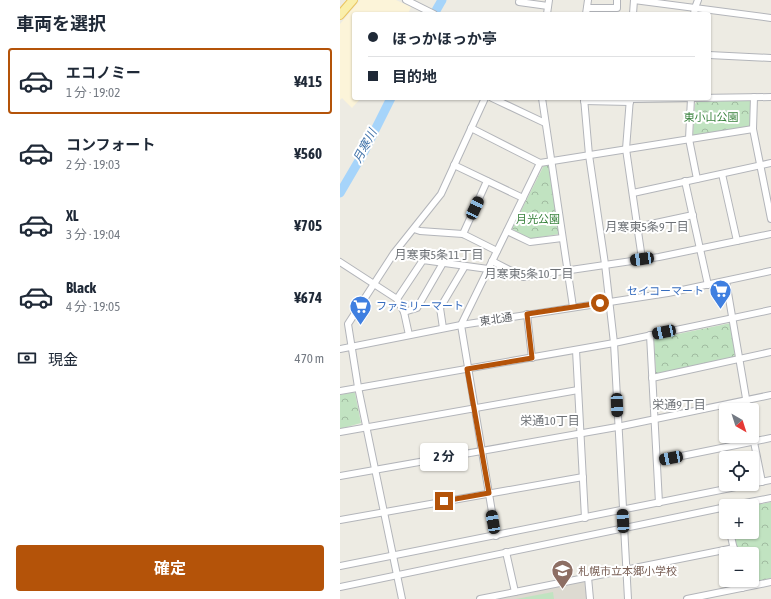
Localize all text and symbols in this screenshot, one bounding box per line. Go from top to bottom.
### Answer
text: 車両を選択 [16,13,106,34]
text: ほっかほっか亭 [392,30,497,47]
icon: car [18,63,54,99]
text: エコノミー [66,64,141,81]
text: 目的地 [392,68,437,85]
text: ¥415 [294,73,322,90]
text: 1 分 · 19:02 [66,85,120,100]
park label: 東小山公園 [684,111,739,123]
water label: 月寒川 [350,125,381,165]
icon: car [18,135,54,171]
text: コンフォート [66,136,156,153]
text: ¥560 [294,145,322,162]
text: 2 分 · 19:03 [66,157,120,172]
car [464,195,486,221]
icon: car [18,207,54,243]
text: XL [66,207,79,224]
park label: 月光公園 [516,213,560,225]
text: ¥705 [294,217,322,234]
district label: 月寒東5条9丁目 [605,220,689,234]
text: 3 分 · 19:04 [66,227,120,242]
district label: 月寒東5条11丁目 [395,248,483,262]
car [629,251,655,267]
district label: 月寒東5条10丁目 [485,267,573,281]
supermarket icon: セイコーマート [707,278,733,311]
icon: car [18,279,54,315]
text: Black [66,279,96,296]
place label: セイコーマート [627,285,704,297]
text: ¥674 [294,289,322,306]
supermarket icon: ファミリーマート [348,293,374,326]
route start [591,294,609,312]
text: 4 分 · 19:05 [66,299,120,314]
place label: ファミリーマート [376,300,464,312]
street label: 東北通 [479,310,513,328]
car [651,324,677,340]
icon: cash [16,347,38,369]
text: 現金 [48,351,78,368]
text: 470 m [295,351,324,366]
car [611,393,623,417]
district label: 栄通9丁目 [652,398,706,412]
north arrow [719,403,759,443]
map controls [719,403,759,587]
district label: 栄通10丁目 [520,414,580,428]
callout: 2 分 [420,443,468,471]
text: 2 分 [434,449,454,464]
car [658,450,684,466]
button: locate [719,451,759,491]
route end [435,492,453,510]
button: + [719,499,759,539]
car [485,509,501,535]
car [616,509,630,533]
button: 確定 [16,545,324,591]
button: − [719,547,759,587]
school or university icon: 札幌市立本郷小学校 [550,558,576,591]
place label: 札幌市立本郷小学校 [578,565,677,577]

